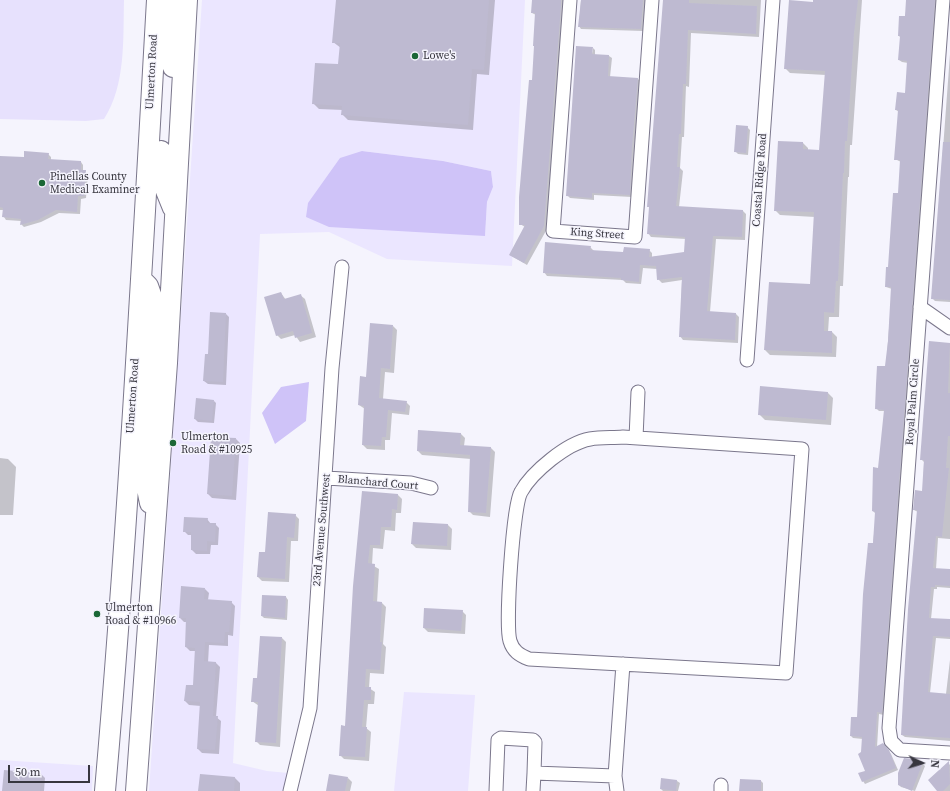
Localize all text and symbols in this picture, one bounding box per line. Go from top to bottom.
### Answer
street label: Ulmerton Road [143,34,161,110]
place label: Lowe's [423,49,456,63]
marker: Lowe's [410,51,420,61]
street label: Coastal Ridge Road [750,133,770,227]
place label: Pinellas County Medical Examiner [50,170,140,196]
marker: Pinellas County Medical Examiner [37,178,47,188]
street label: King Street [570,226,624,242]
street label: Ulmerton Road [124,358,142,434]
street label: Royal Palm Circle [903,358,923,446]
place label: Ulmerton Road & #10925 [181,430,252,456]
marker: Ulmerton Road & #10925 [168,438,178,448]
street label: 23rd Avenue Southwest [311,473,333,587]
street label: Blanchard Court [337,473,419,493]
place label: Ulmerton Road & #10966 [105,601,176,627]
marker: Ulmerton Road & #10966 [92,609,102,619]
north arrow [902,743,942,783]
scale bar [10,757,92,783]
text: N [927,759,942,768]
text: 50 m [15,764,41,780]

